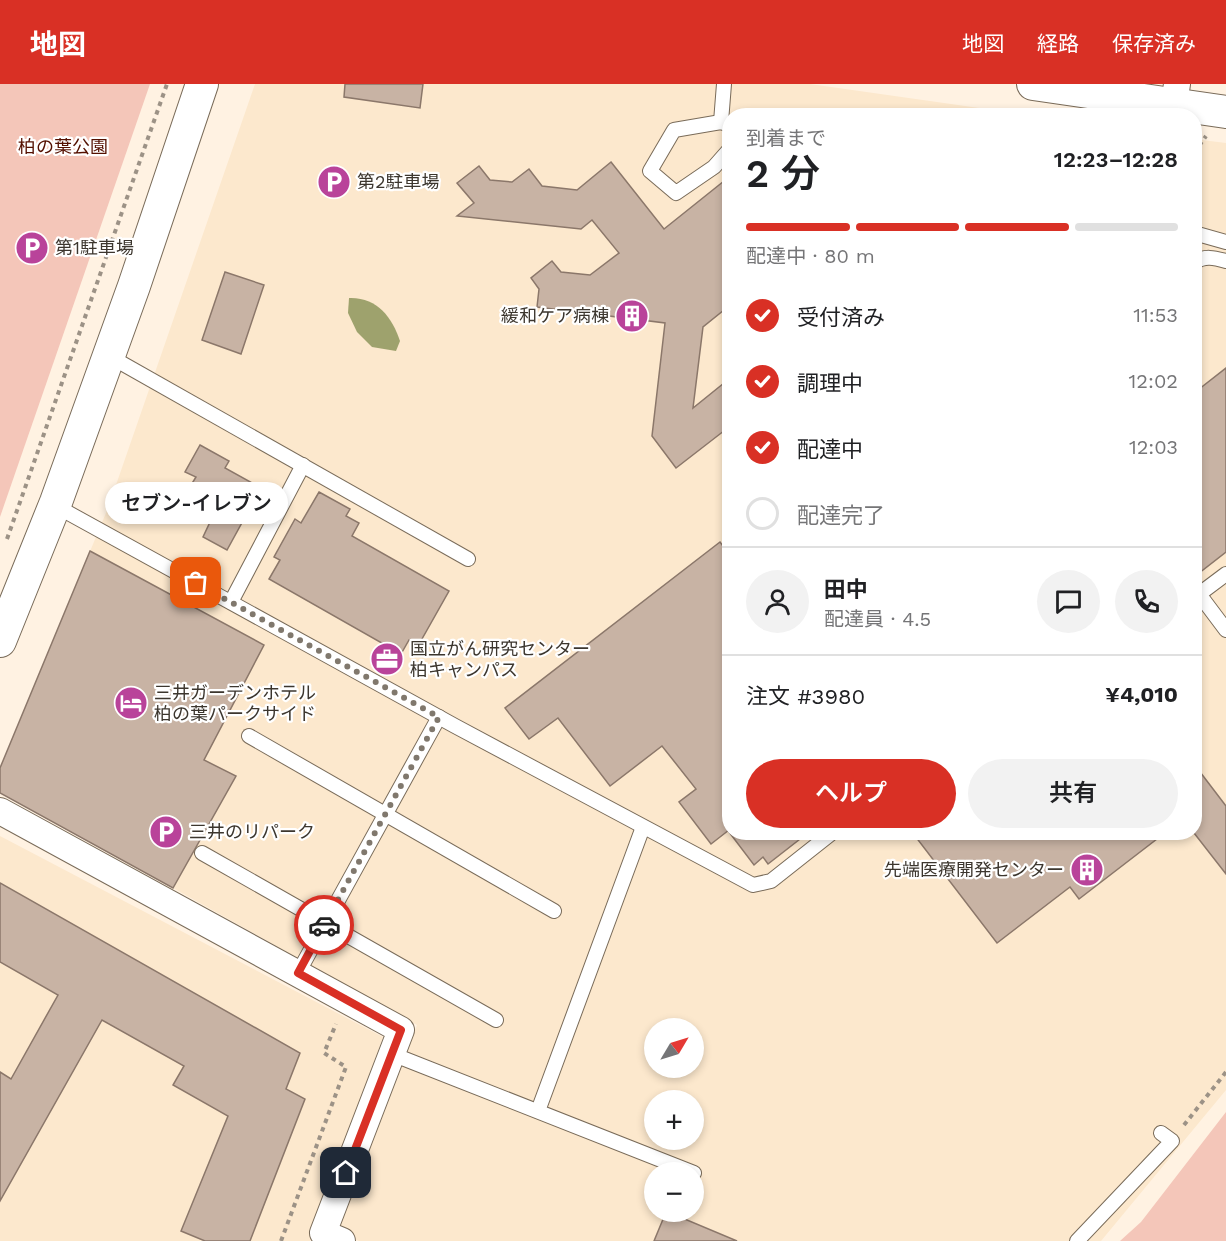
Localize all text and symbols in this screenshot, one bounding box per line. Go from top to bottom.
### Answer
text: 地図 [30,28,86,61]
text: 地図 [962,31,1004,56]
text: 経路 [1037,31,1079,56]
text: 保存済み [1112,31,1196,56]
text: 到着まで [746,126,826,150]
park label: 柏の葉公園 [18,136,108,157]
text: 12:23–12:28 [1054,147,1178,172]
text: 2 分 [746,151,820,196]
parking icon: 第2駐車場 [316,164,352,200]
place label: 第2駐車場 [357,171,440,192]
parking icon: 第1駐車場 [14,230,50,266]
place label: 第1駐車場 [55,237,134,258]
text: 配達中 · 80 m [746,244,875,268]
building icon: 緩和ケア病棟 [614,298,650,334]
icon: check [746,299,779,332]
text: 11:53 [1133,303,1178,327]
place label: 緩和ケア病棟 [501,305,609,326]
text: 受付済み [797,305,885,330]
icon: check [746,365,779,398]
text: 12:02 [1129,369,1178,393]
text: 調理中 [797,371,863,396]
icon: check [746,431,779,464]
text: 12:03 [1129,435,1178,459]
text: 配達中 [797,437,863,462]
callout: セブン-イレブン [104,481,288,523]
text: セブン-イレブン [121,491,272,515]
text: 配達完了 [797,503,885,528]
pin [170,557,221,608]
icon: bag [179,566,212,599]
button: person [746,570,809,633]
button: chat [1037,570,1100,633]
button: phone [1115,570,1178,633]
text: 田中 [824,577,868,602]
text: 配達員 · 4.5 [824,607,931,631]
place label: 国立がん研究センター 柏キャンパス [410,638,590,680]
office icon: 国立がん研究センター 柏キャンパス [369,641,405,677]
place label: 三井ガーデンホテル 柏の葉パークサイド [154,682,316,724]
text: ¥4,010 [1105,682,1178,707]
text: 注文 #3980 [746,684,865,709]
hotel icon: 三井ガーデンホテル 柏の葉パークサイド [113,685,149,721]
button: ヘルプ [746,759,956,828]
button: 共有 [968,759,1178,828]
parking icon: 三井のリパーク [148,814,184,850]
place label: 三井のリパーク [189,821,315,842]
building icon: 先端医療開発センター [1069,852,1105,888]
place label: 先端医療開発センター [884,859,1064,880]
courier [294,895,354,955]
icon: car [308,909,341,942]
north arrow [644,1018,704,1078]
map controls [644,1018,704,1222]
button: + [644,1090,704,1150]
pin [320,1147,371,1198]
icon: home [329,1156,362,1189]
button: − [644,1162,704,1222]

